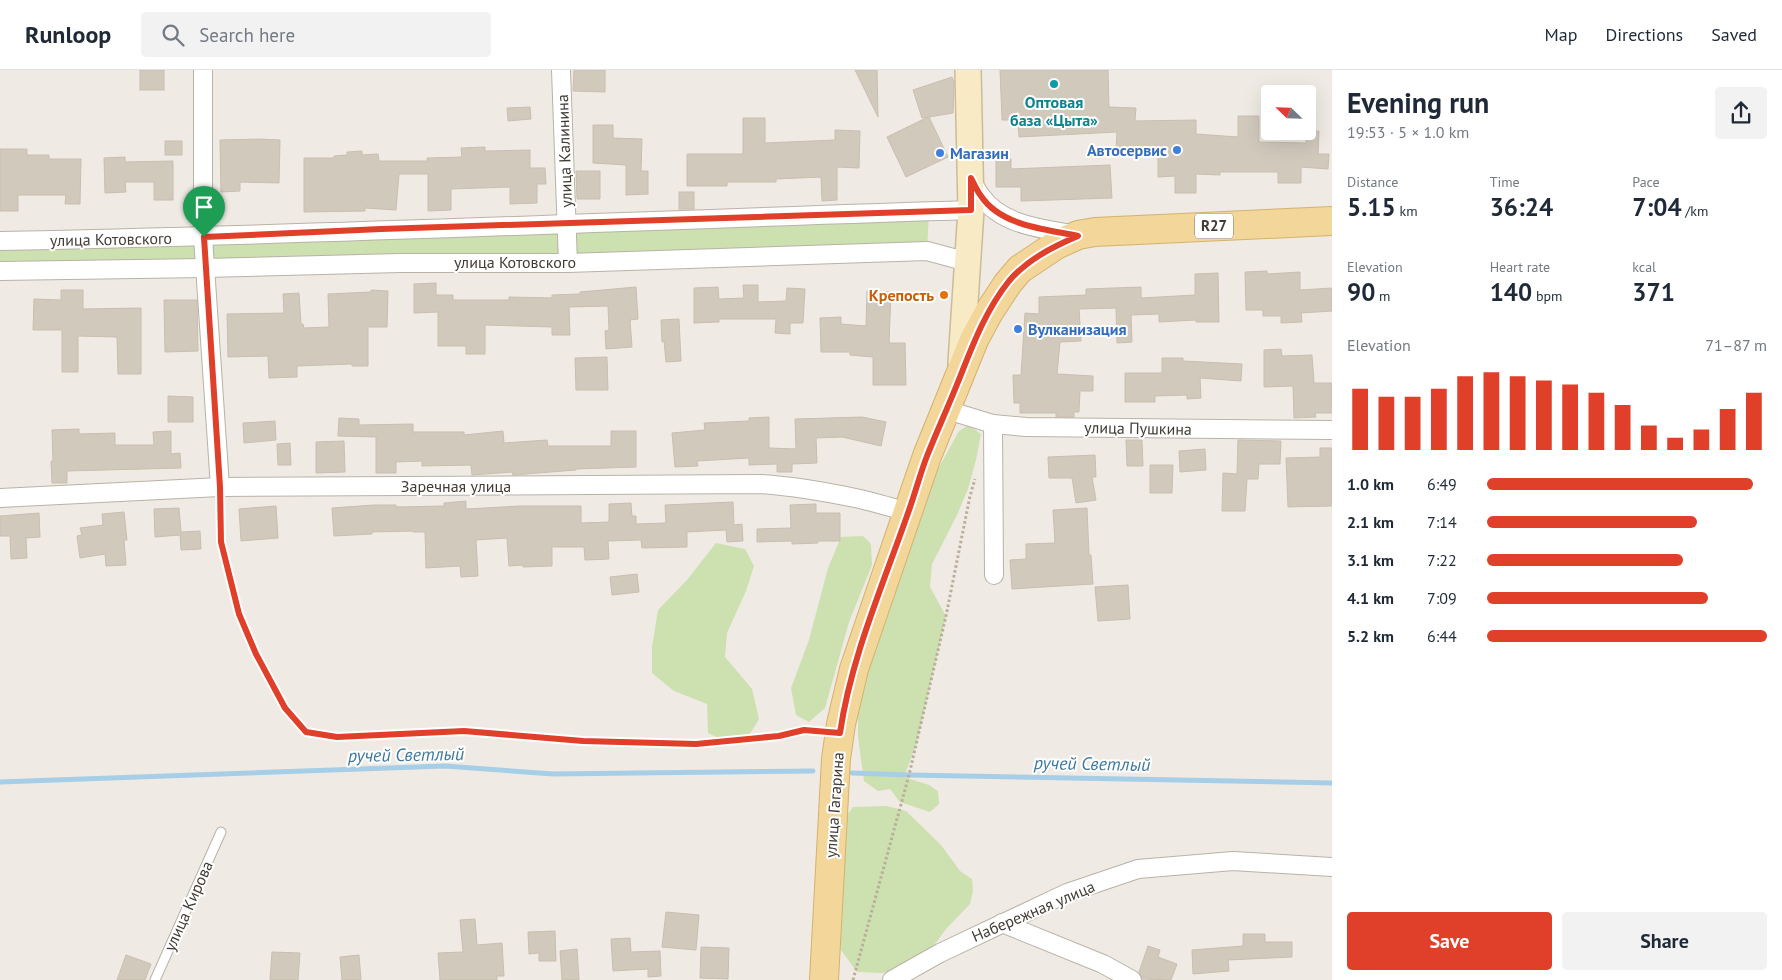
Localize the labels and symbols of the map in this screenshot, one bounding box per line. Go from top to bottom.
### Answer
marker: Оптовая база «Цыта» [1048,78,1060,90]
north arrow [1261,85,1316,140]
place label: Оптовая база «Цыта» [1010,92,1098,130]
street label: улица Калинина [552,94,576,208]
place label: Автосервис [1087,140,1167,160]
place label: Магазин [950,143,1009,163]
marker: Автосервис [1171,144,1183,156]
marker: Магазин [934,147,946,159]
pin [183,186,225,237]
road number: R27 [1195,214,1233,238]
street label: улица Котовского [50,228,172,250]
street label: улица Котовского [454,252,576,272]
place label: Крепость [869,285,934,305]
marker: Крепость [938,289,950,301]
place label: Вулканизация [1028,319,1127,339]
marker: Вулканизация [1012,323,1024,335]
street label: улица Пушкина [1084,417,1192,439]
street label: Заречная улица [401,476,511,496]
water label: ручей Светлый [347,742,464,767]
street label: улица Гагарина [820,751,848,859]
water label: ручей Светлый [1033,751,1150,776]
street label: улица Кирова [159,858,217,954]
street label: Набережная улица [968,876,1098,946]

